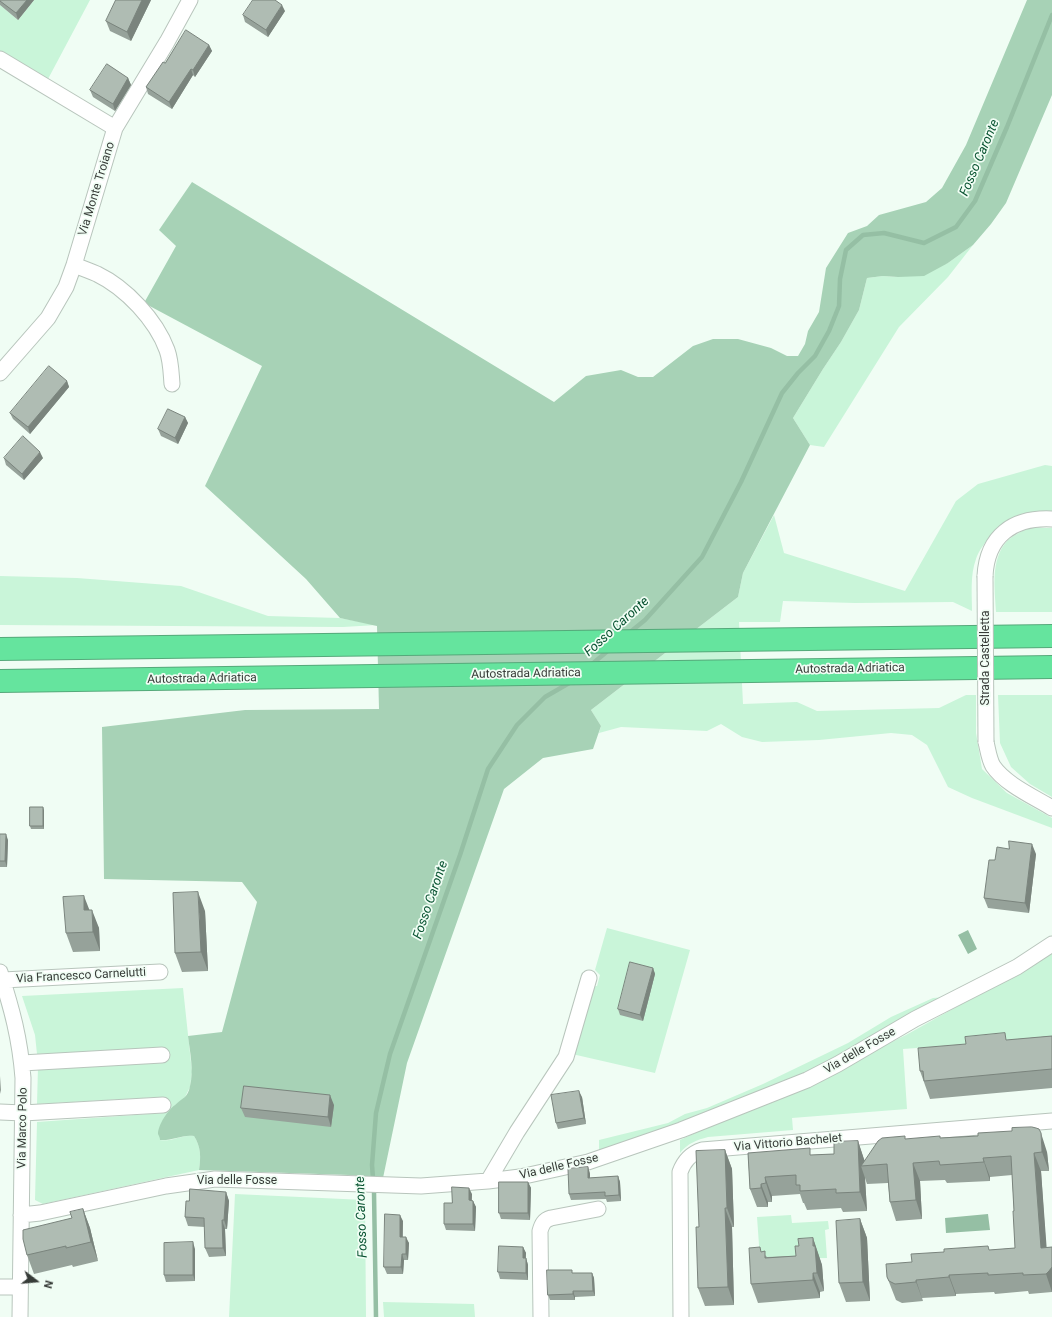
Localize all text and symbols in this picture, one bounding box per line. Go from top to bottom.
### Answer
water label: Fosso Caronte [957,117,1003,199]
street label: Via Monte Troiano [76,140,118,238]
water label: Fosso Caronte [581,594,653,660]
street label: Strada Castelletta [979,610,993,706]
street label: Autostrada Adriatica [795,661,905,677]
street label: Autostrada Adriatica [471,666,581,682]
street label: Autostrada Adriatica [147,671,257,687]
water label: Fosso Caronte [410,859,452,941]
street label: Via Francesco Carnelutti [16,965,146,987]
street label: Via delle Fosse [822,1025,898,1077]
street label: Via Marco Polo [15,1087,31,1169]
street label: Via Vittorio Bachelet [733,1131,843,1155]
street label: Via delle Fosse [518,1151,600,1183]
street label: Via delle Fosse [197,1174,277,1188]
water label: Fosso Caronte [353,1176,371,1258]
north arrow [16,1261,56,1301]
text: N [41,1279,55,1290]

